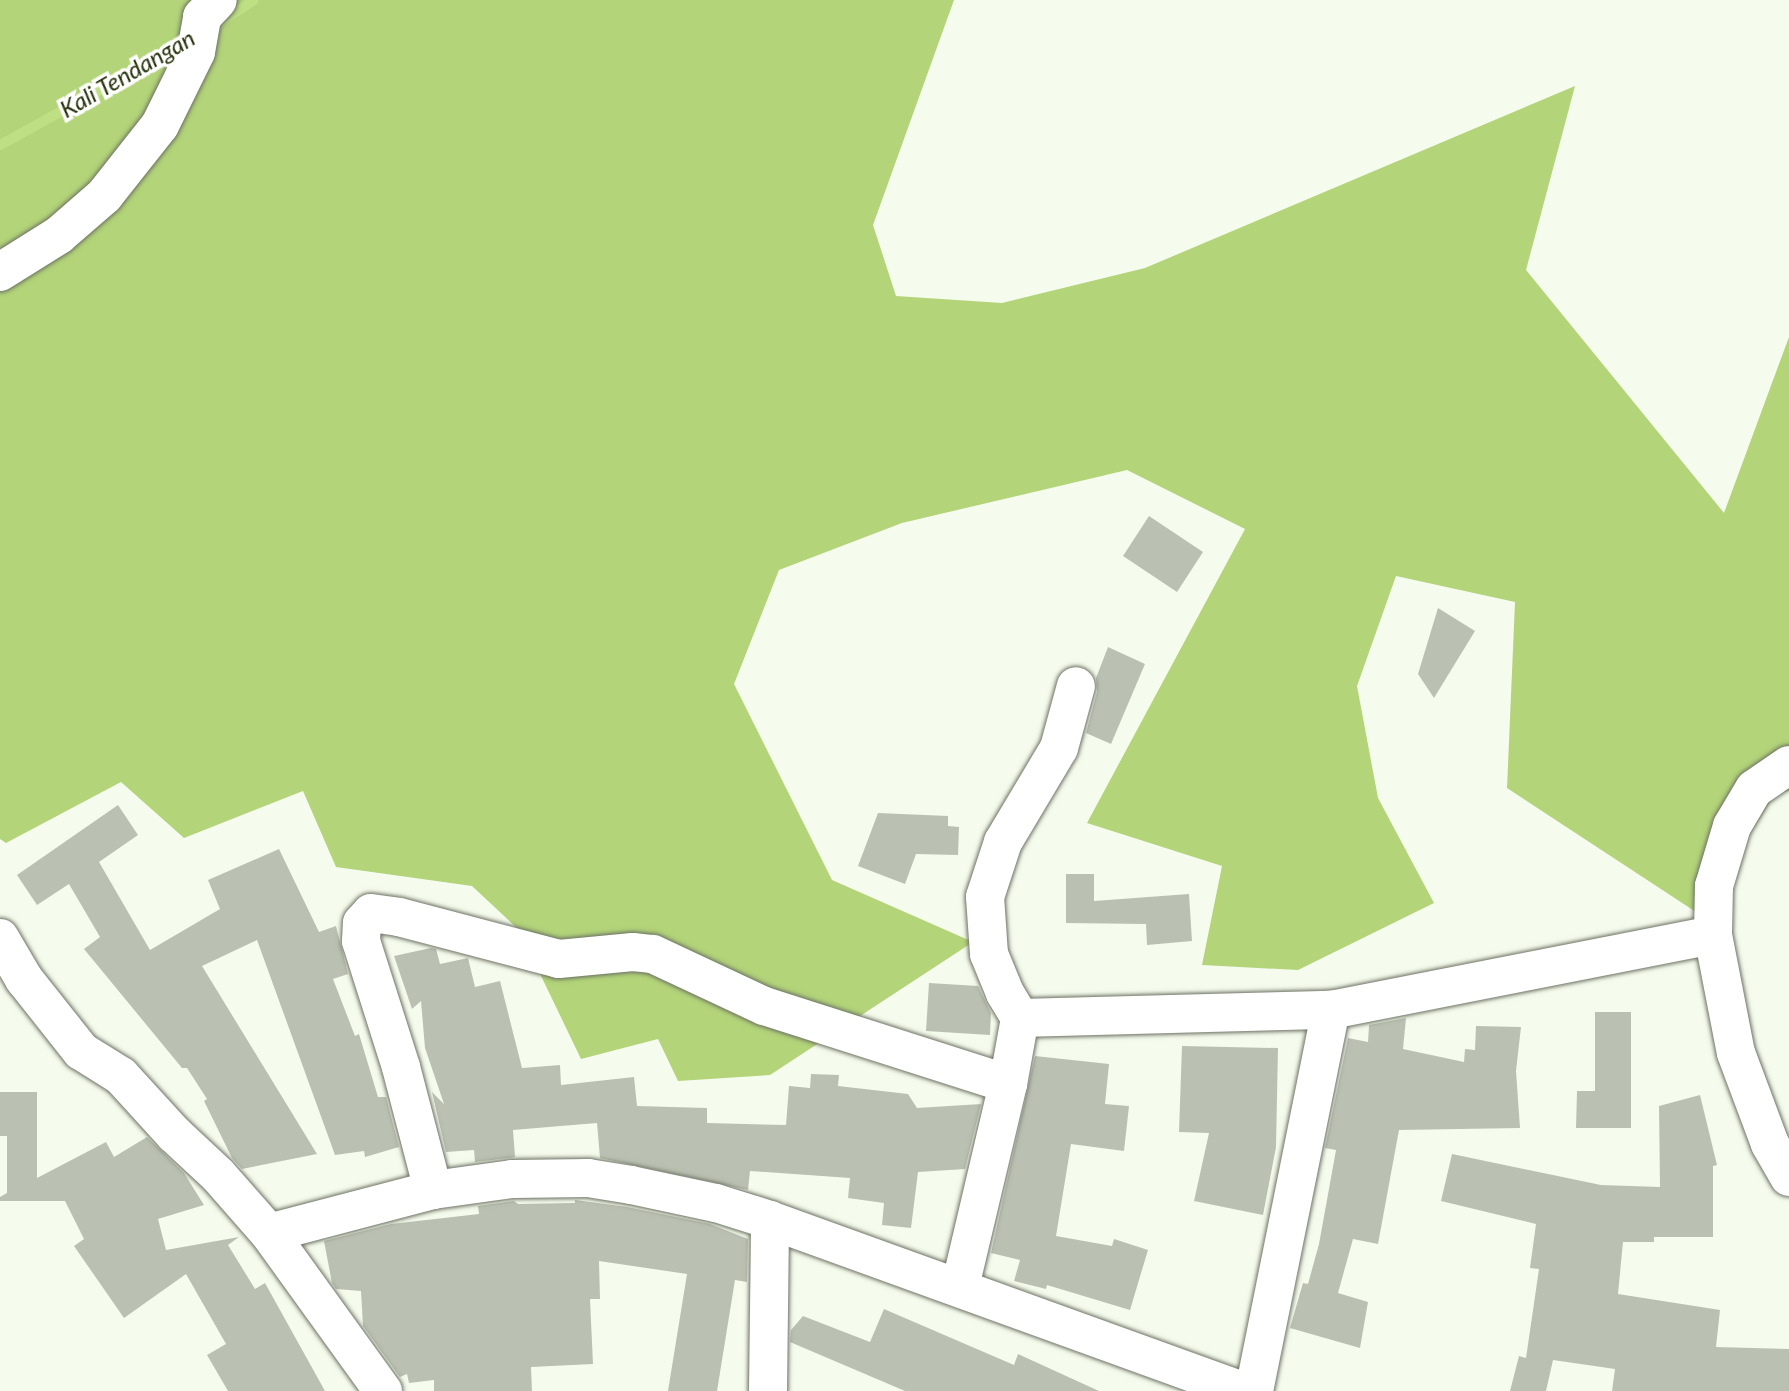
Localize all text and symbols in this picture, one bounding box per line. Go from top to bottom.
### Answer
water label: Kali Tendangan [54,23,200,123]

